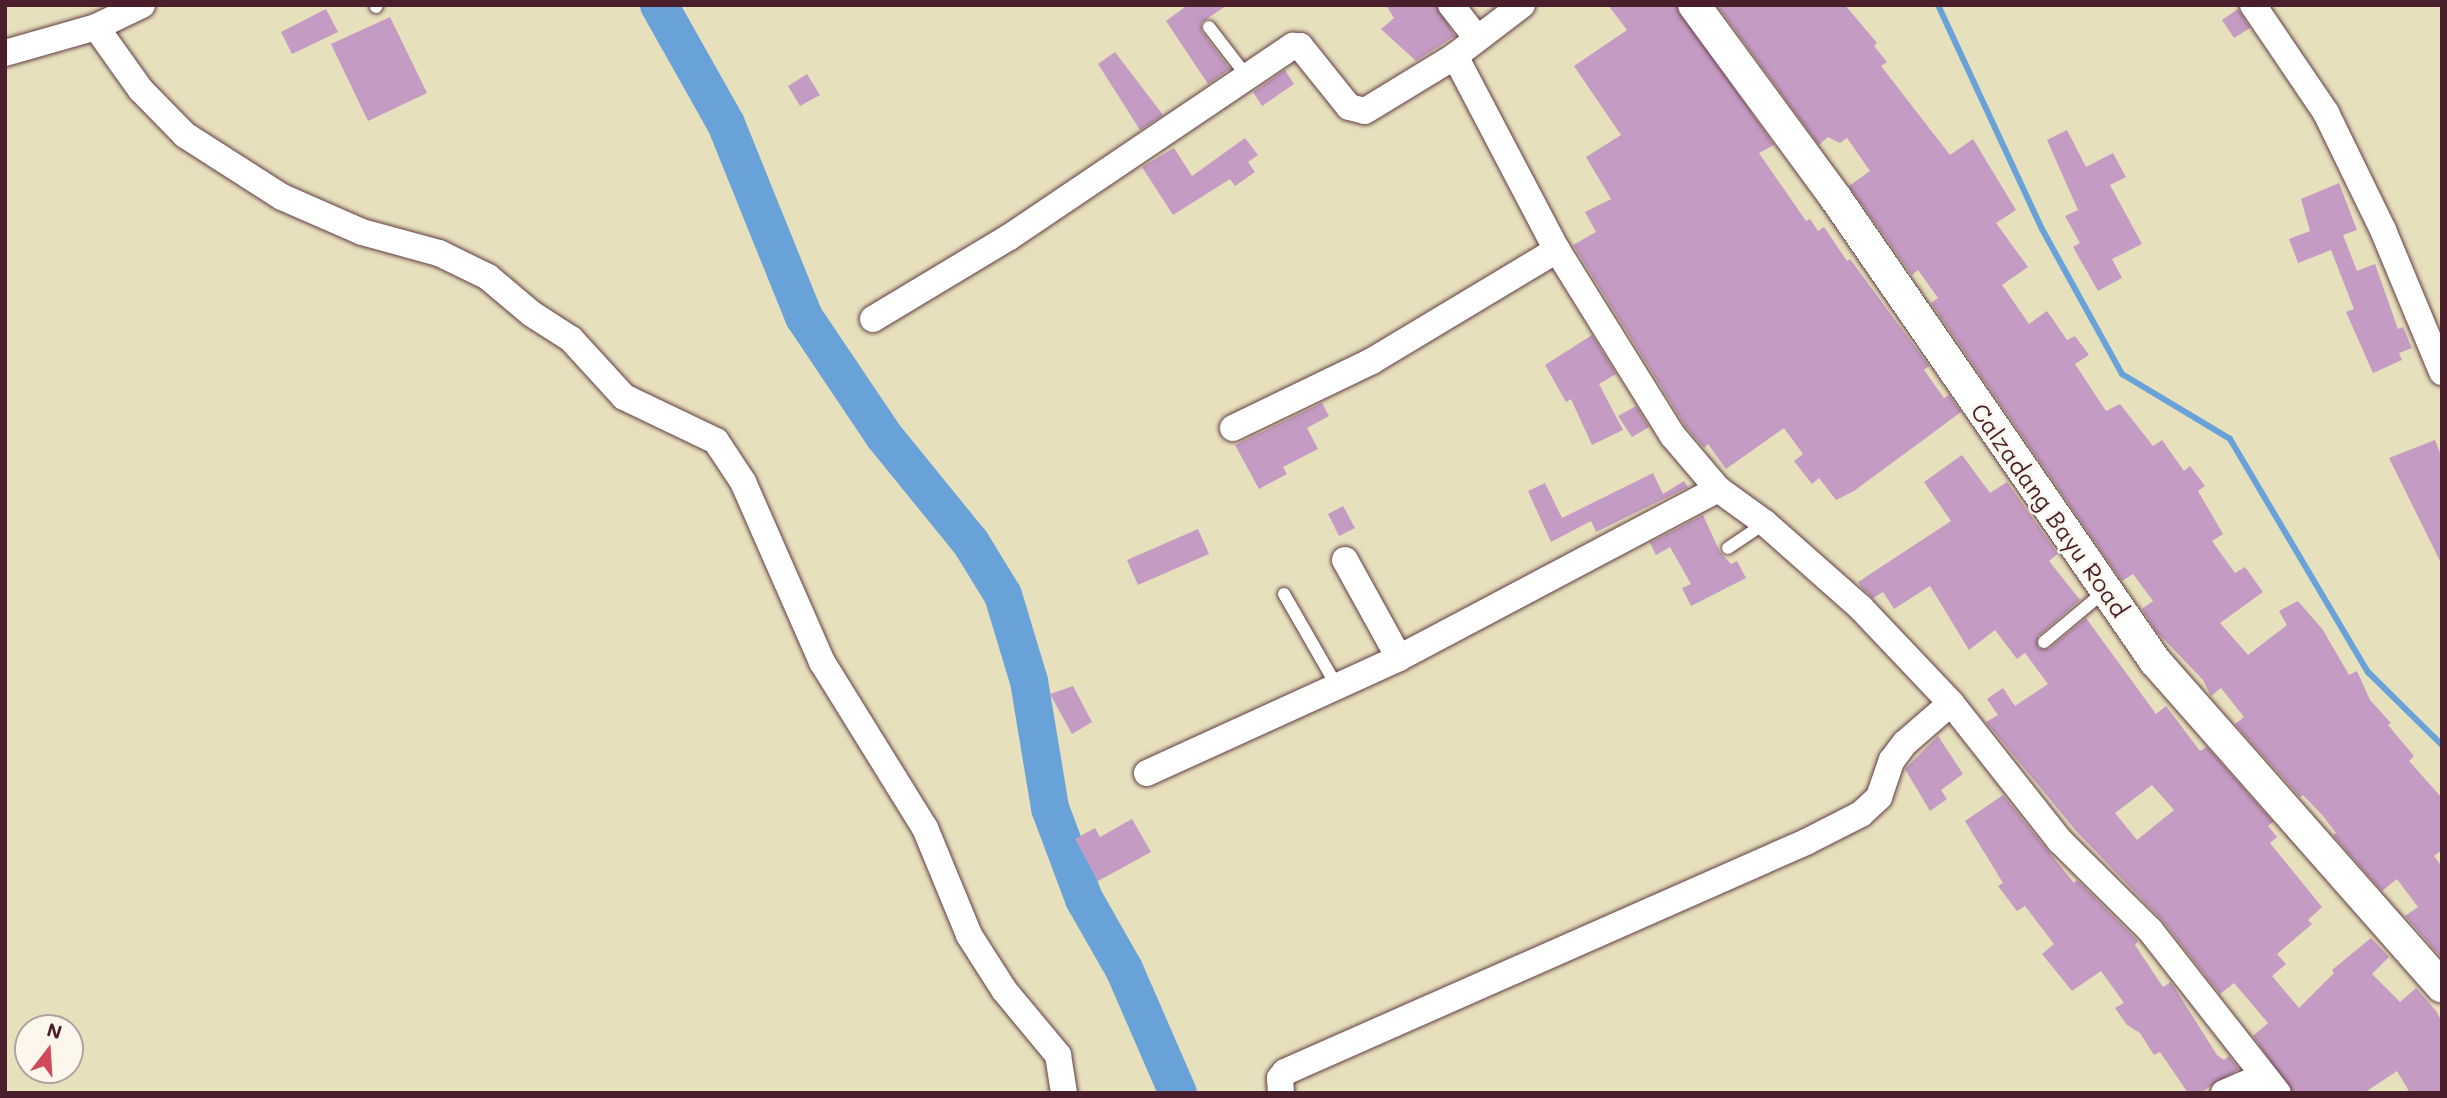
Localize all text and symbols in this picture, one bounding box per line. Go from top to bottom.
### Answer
street label: Calzadang Bayu Road [1965,398,2135,622]
north arrow [14,1014,84,1084]
text: N [44,1016,65,1044]

